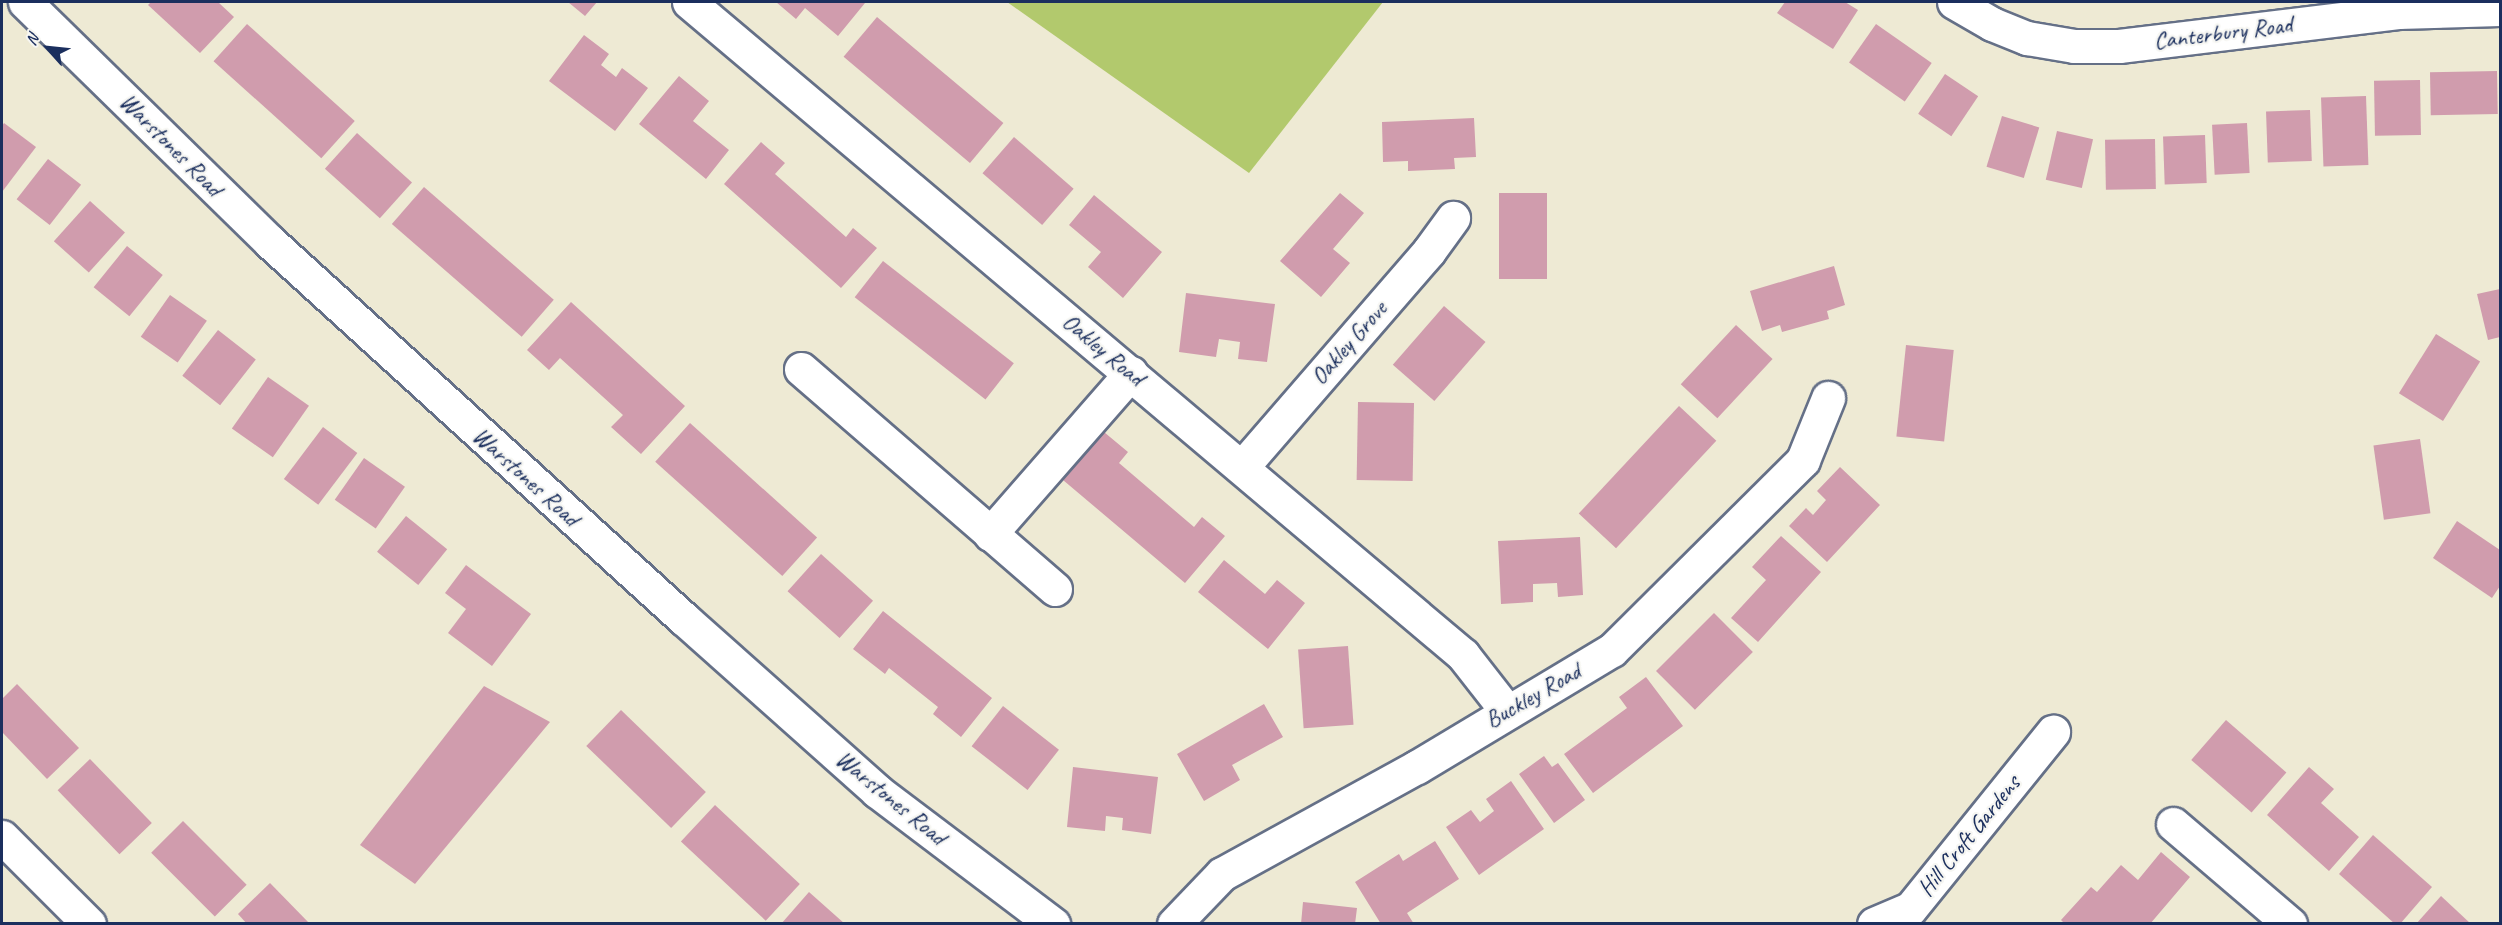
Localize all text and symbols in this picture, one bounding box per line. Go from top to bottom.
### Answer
street label: Canterbury Road [2152,10,2294,56]
north arrow [18,18,78,78]
text: N [21,31,43,49]
street label: Warstones Road [114,88,228,202]
street label: Oakley Grove [1305,295,1393,391]
street label: Oakley Road [1057,308,1149,392]
street label: Warstones Road [467,422,585,532]
street label: Buckley Road [1480,657,1586,735]
street label: Warstones Road [830,745,952,851]
street label: Hill Croft Gardens [1911,770,2027,902]

